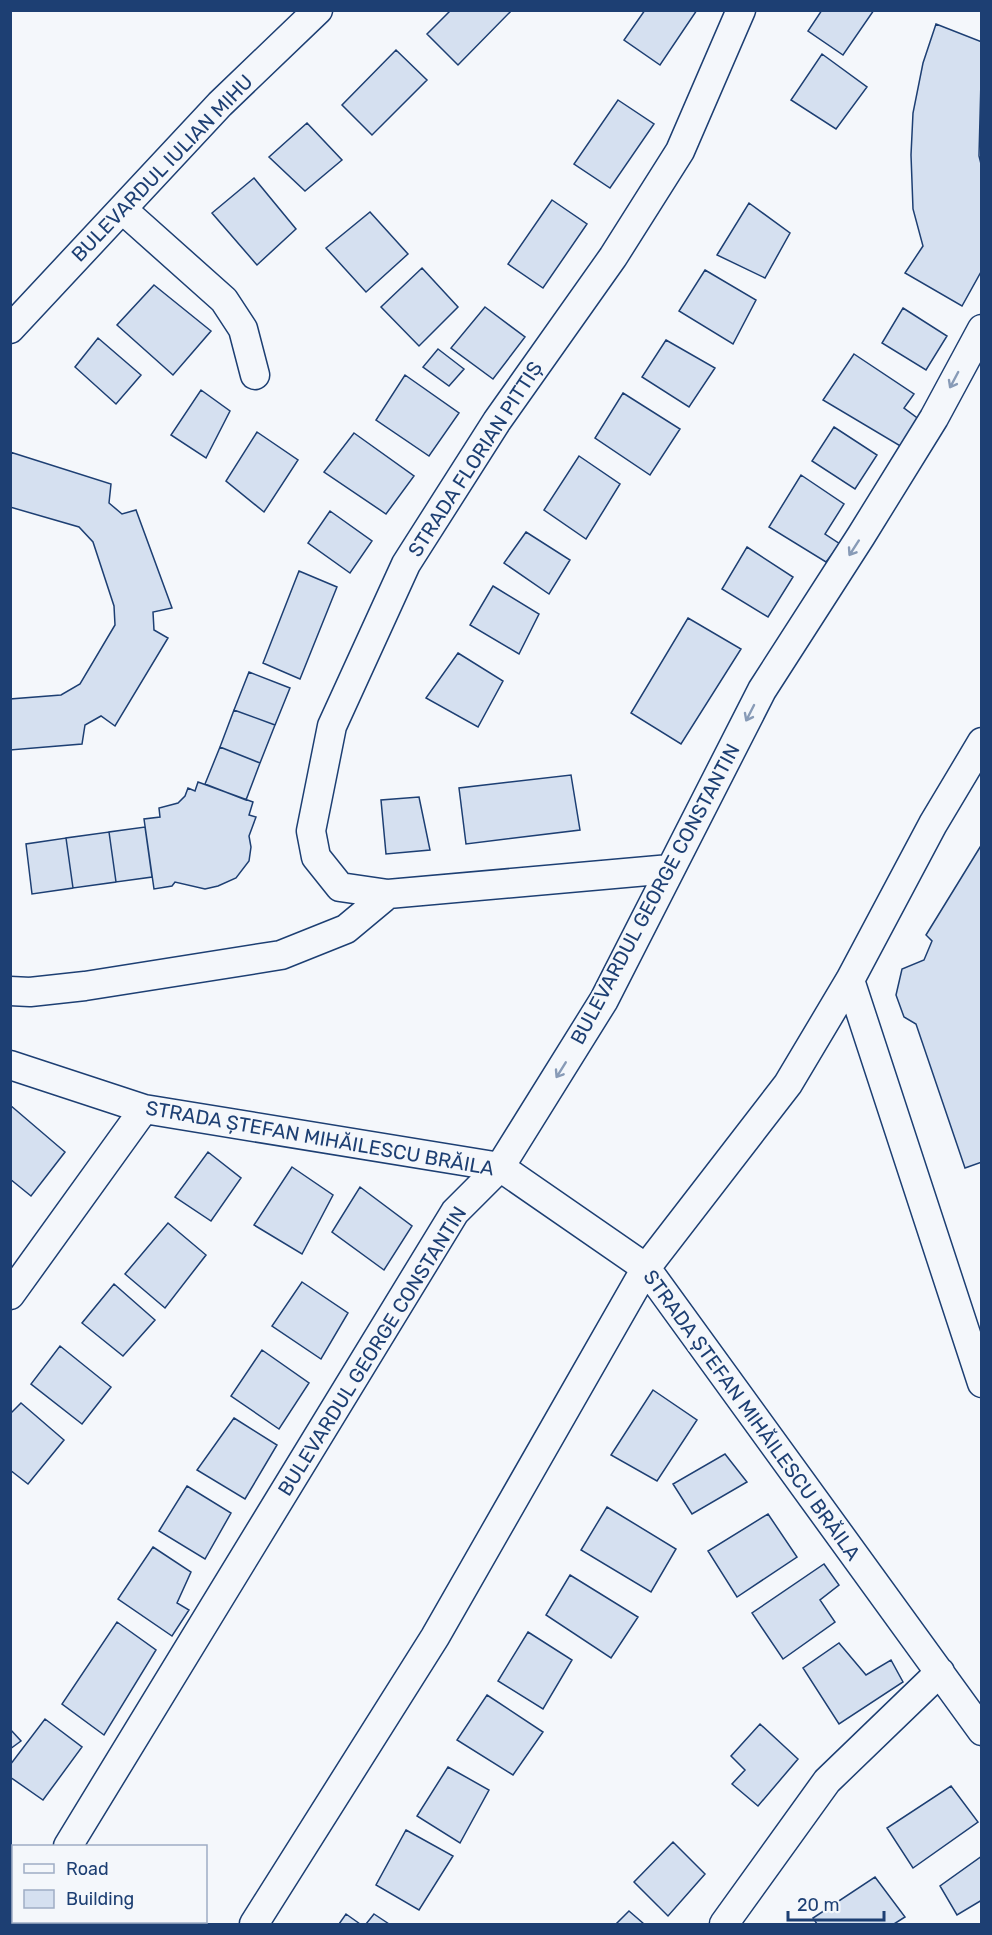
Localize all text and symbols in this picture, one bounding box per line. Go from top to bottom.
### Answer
street label: BULEVARDUL IULIAN MIHU [66,69,258,267]
street label: STRADA FLORIAN PITTIȘ [403,357,547,561]
one-way arrow [948,371,960,388]
one-way arrow [848,539,860,555]
one-way arrow [744,703,756,721]
street label: BULEVARDUL GEORGE CONSTANTIN [565,740,745,1048]
one-way arrow [554,1061,566,1078]
street label: STRADA ȘTEFAN MIHĂILESCU BRĂILA [144,1096,496,1180]
street label: BULEVARDUL GEORGE CONSTANTIN [273,1202,471,1500]
street label: STRADA ȘTEFAN MIHĂILESCU BRĂILA [638,1265,866,1565]
legend [12,1845,207,1923]
text: Road [66,1858,109,1880]
scale bar [788,1884,884,1922]
text: Building [66,1888,134,1910]
text: 20 m [797,1894,839,1916]

